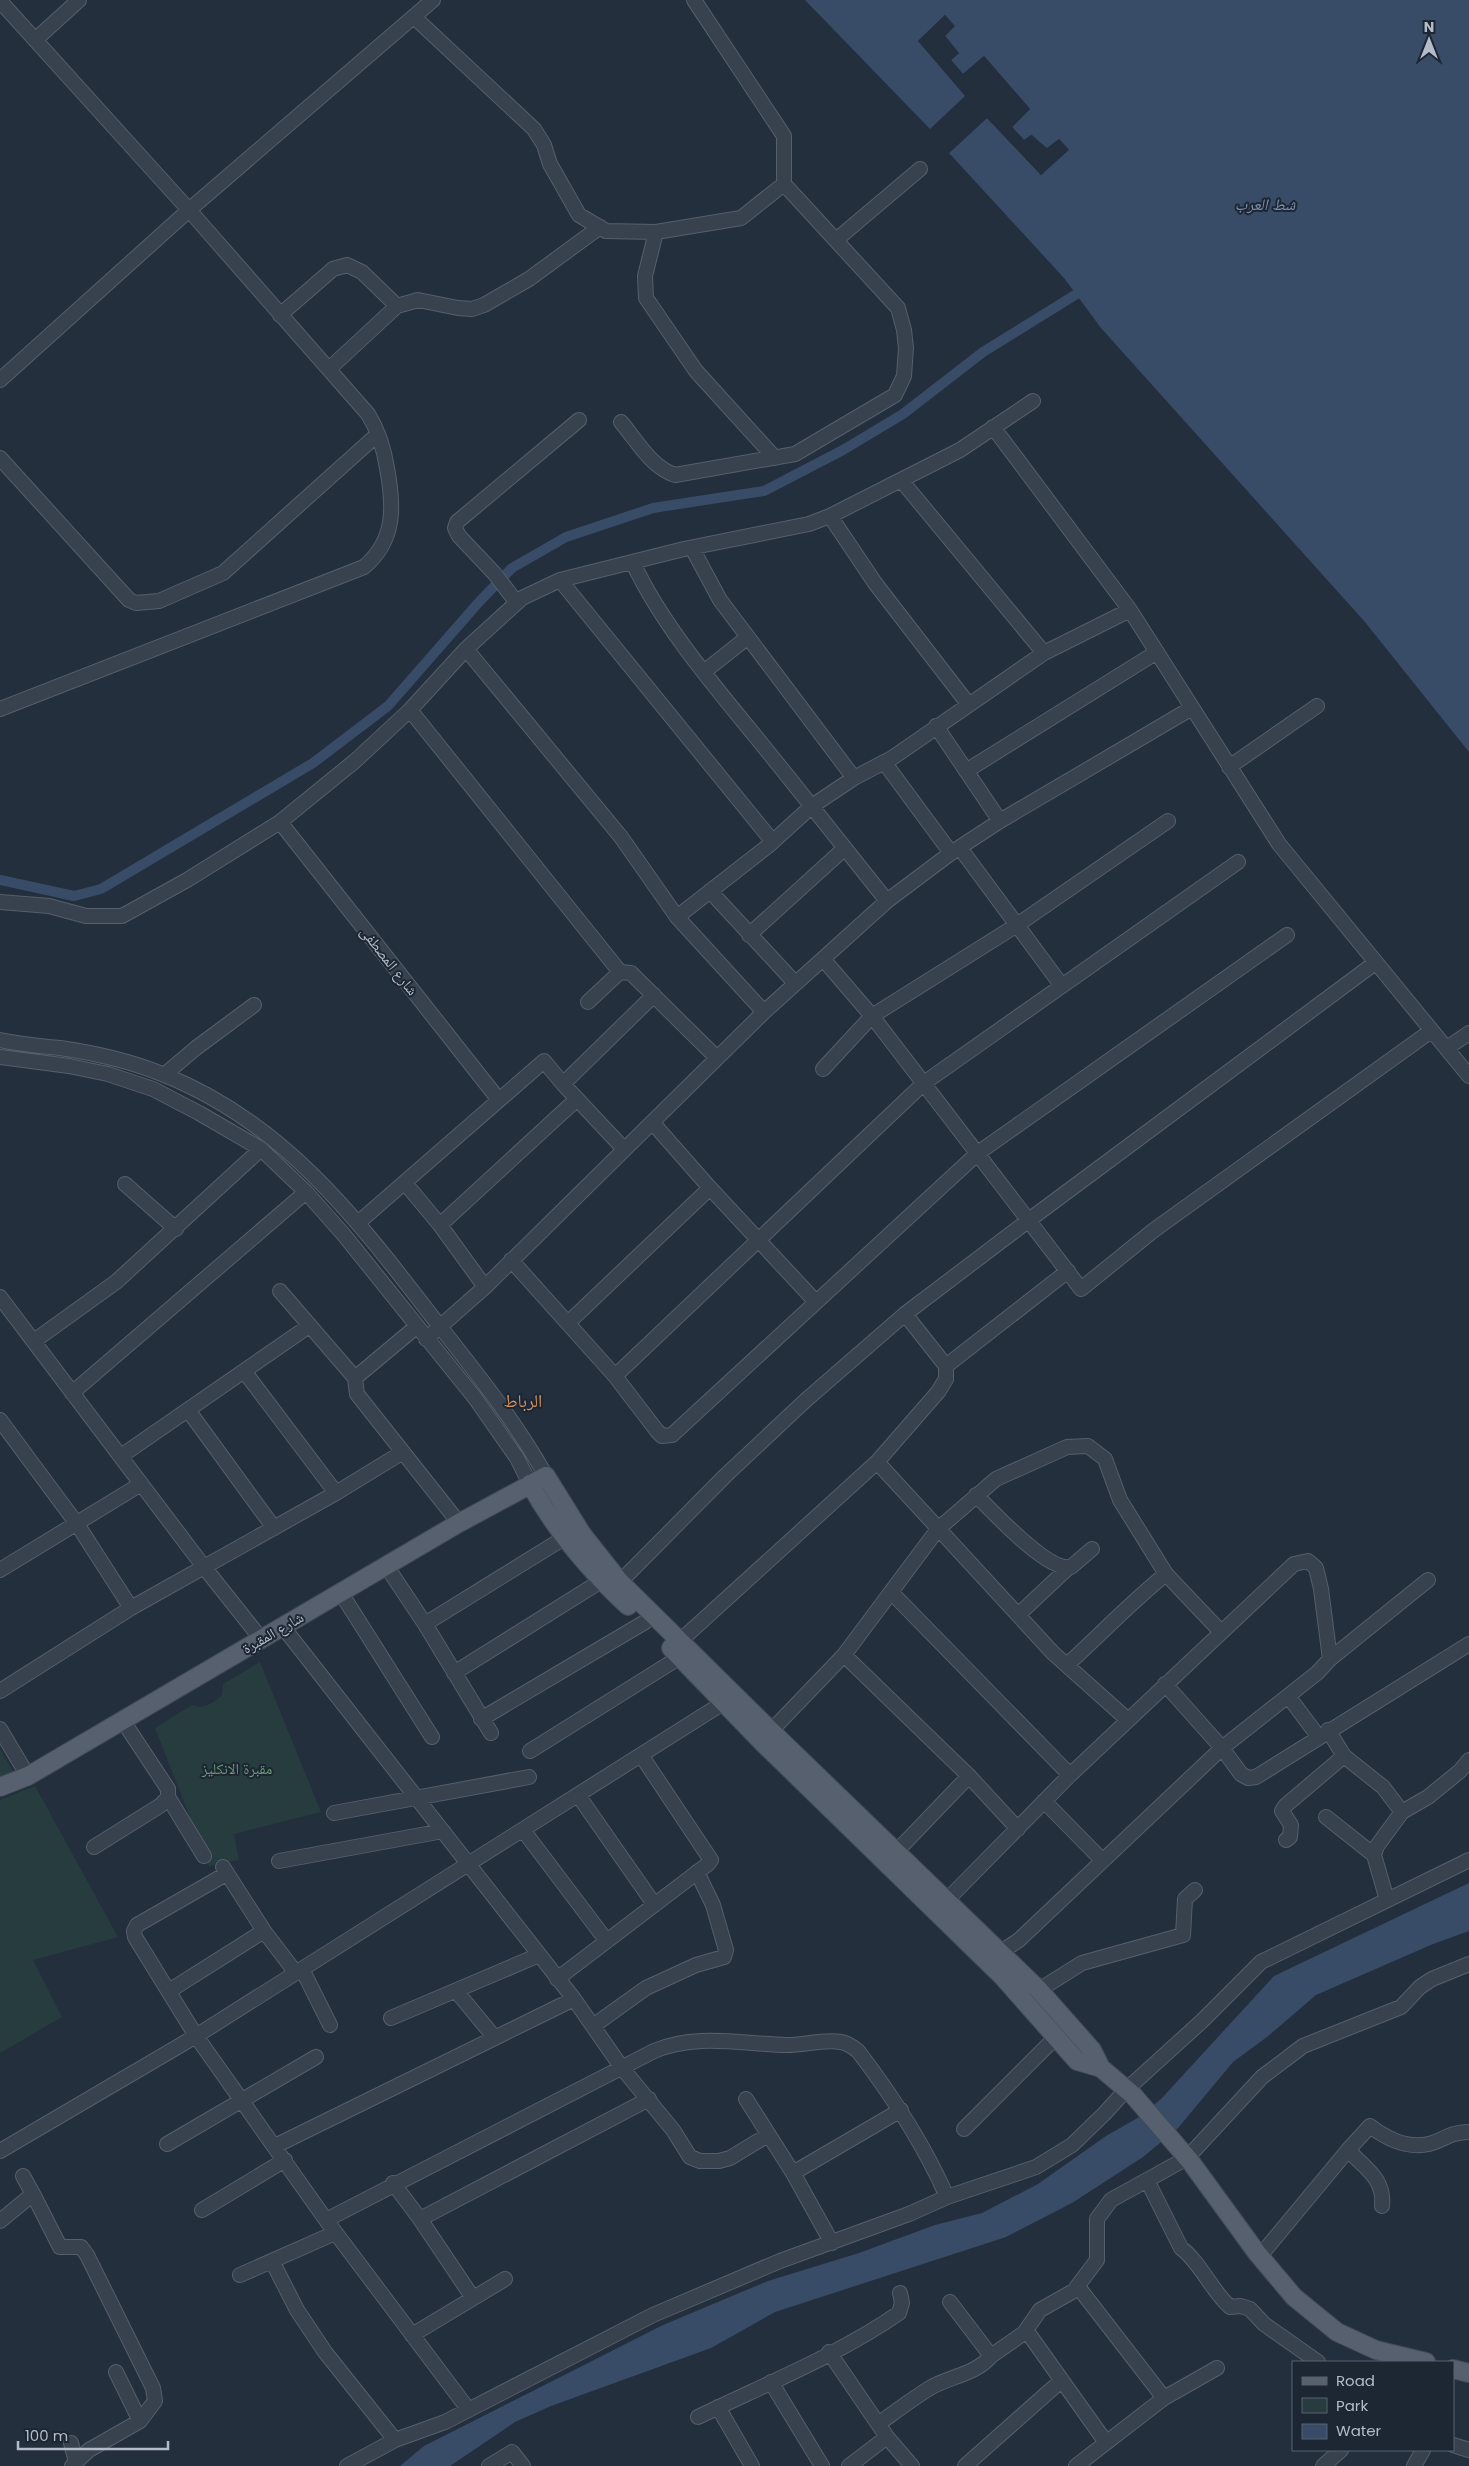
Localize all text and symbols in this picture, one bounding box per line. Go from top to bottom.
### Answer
north arrow [1404,15,1454,65]
text: N [1424,17,1434,37]
water label: شط العرب [1235,193,1296,216]
street label: شارع المصطفى [356,922,423,1000]
district label: الرباط [504,1388,542,1413]
street label: شارع المقبرة [238,1606,307,1659]
park label: مقبرة الانكليز [201,1758,273,1779]
legend [1292,2361,1454,2451]
text: Road [1336,2370,1375,2391]
text: Park [1336,2395,1368,2416]
scale bar [18,2418,168,2450]
text: Water [1336,2420,1382,2441]
text: 100 m [25,2425,68,2446]

